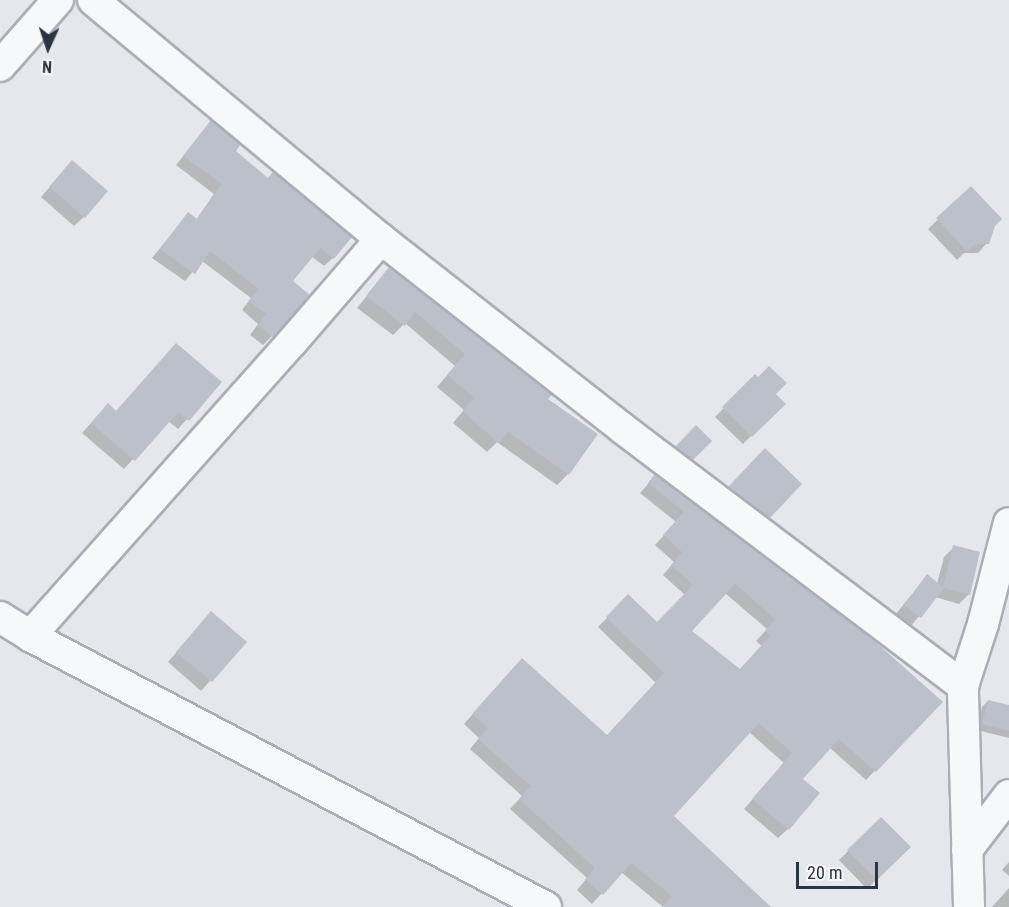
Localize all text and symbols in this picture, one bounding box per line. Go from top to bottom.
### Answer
north arrow [18,18,78,78]
text: N [42,57,52,76]
scale bar [799,850,882,888]
text: 20 m [807,862,842,883]

